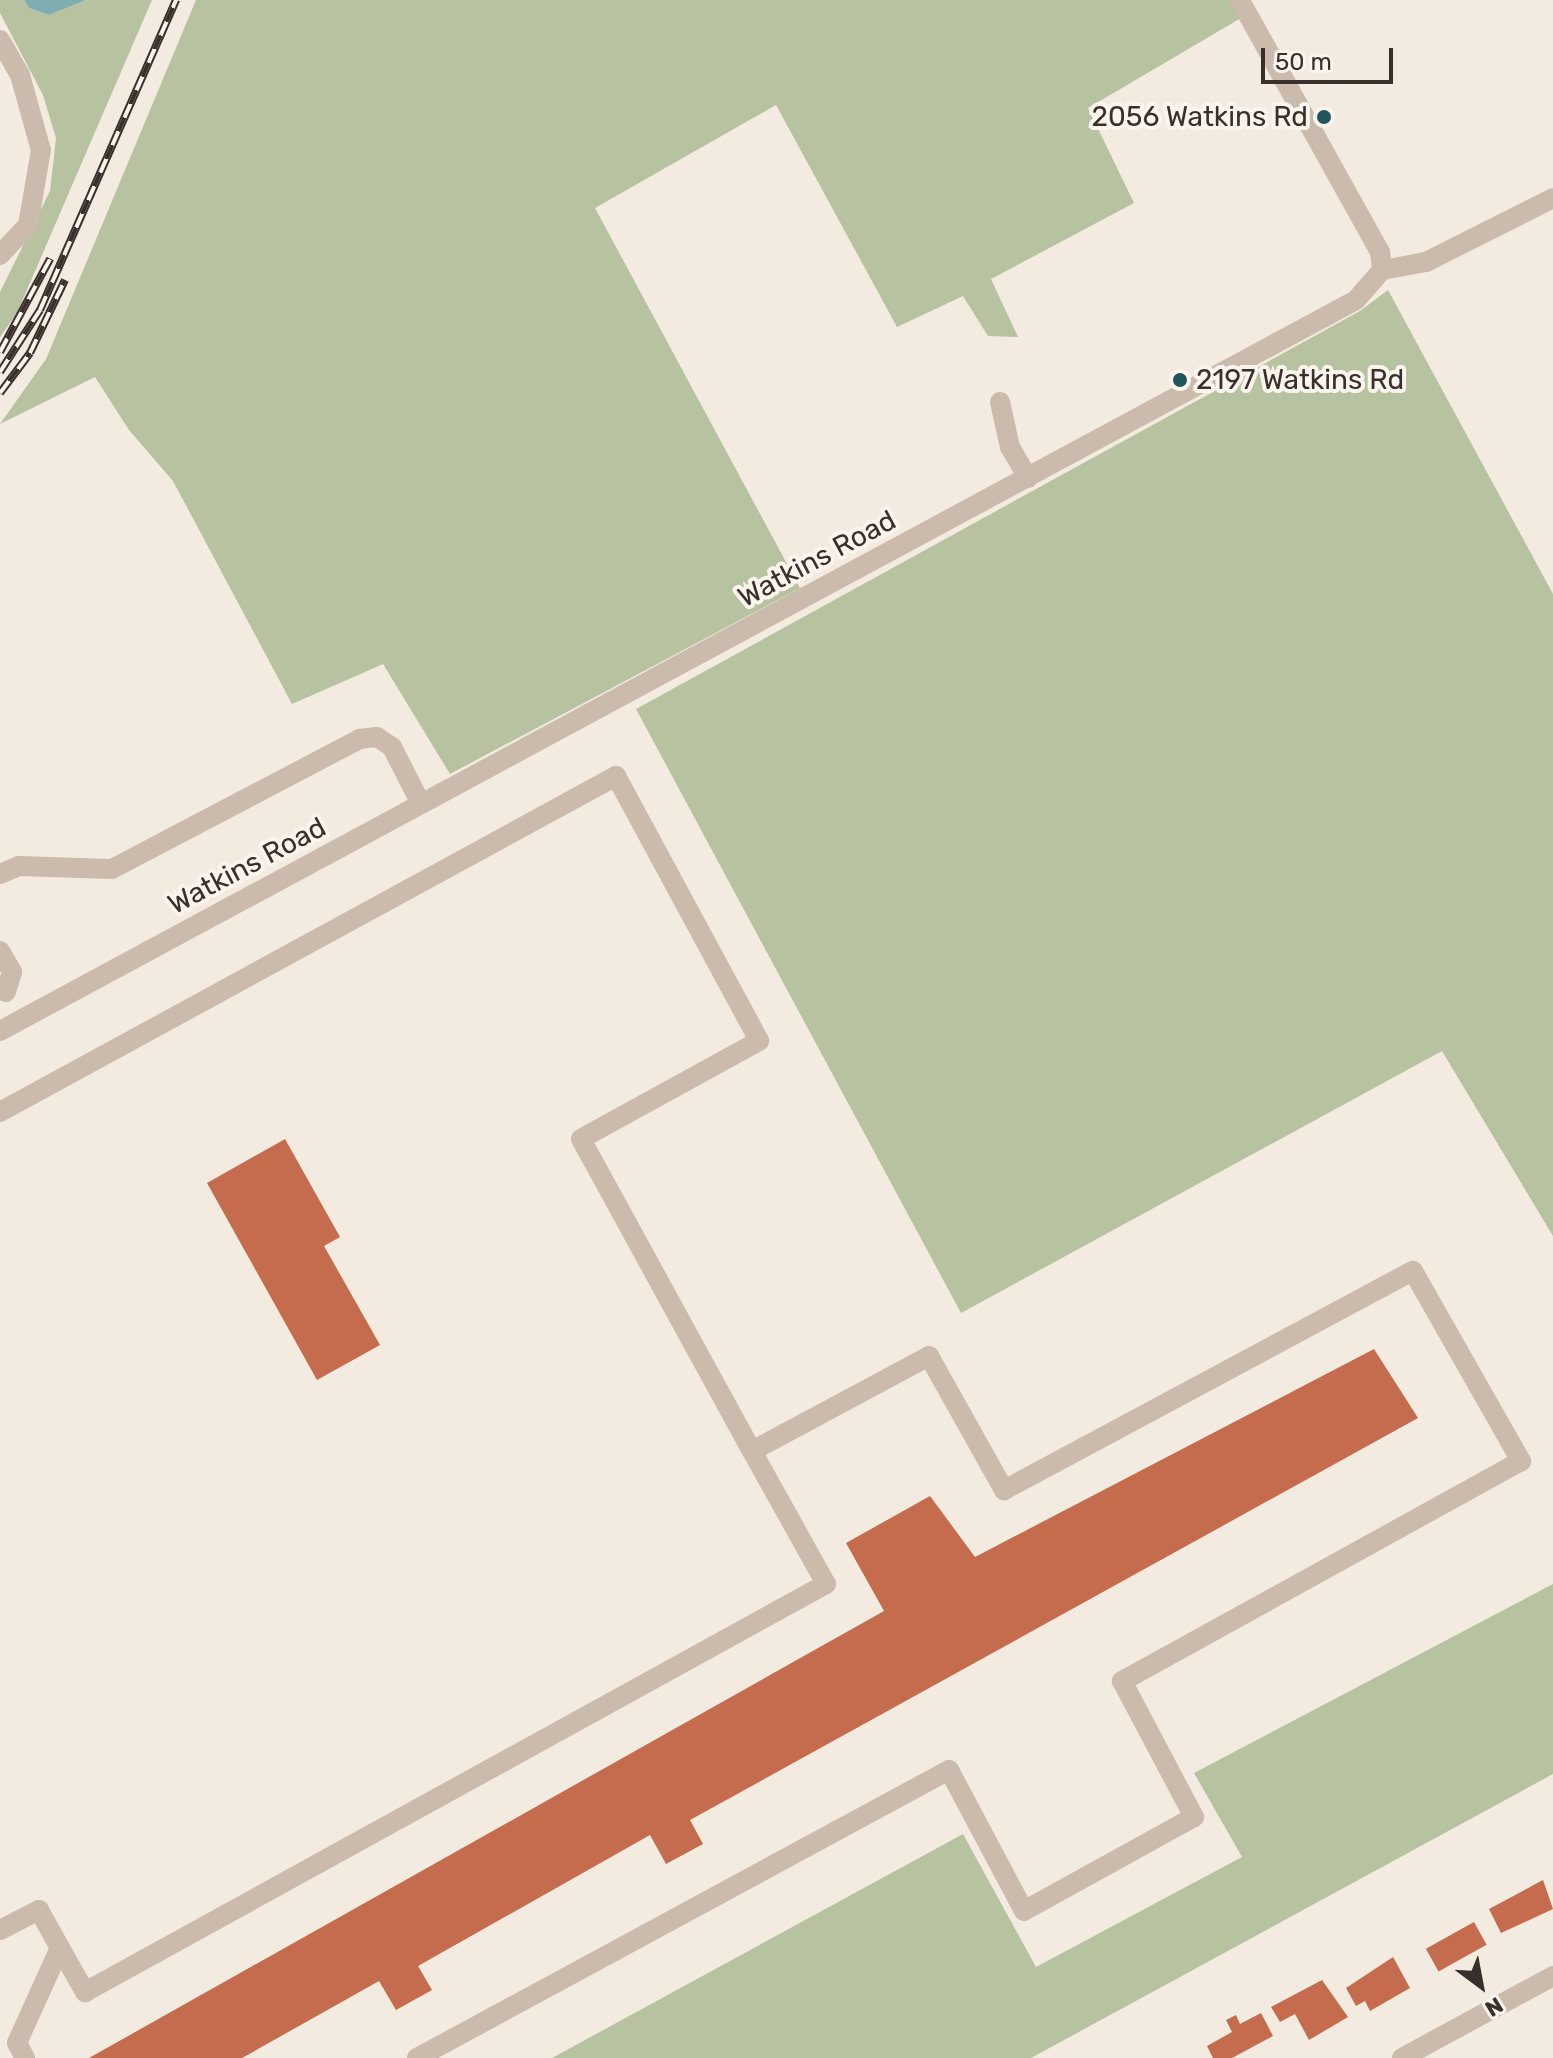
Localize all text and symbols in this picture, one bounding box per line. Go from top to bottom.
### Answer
scale bar [1265,32,1397,82]
text: 50 m [1275,48,1332,76]
place label: 2056 Watkins Rd [1091,100,1308,134]
marker: 2056 Watkins Rd [1315,108,1333,126]
place label: 2197 Watkins Rd [1196,363,1404,397]
marker: 2197 Watkins Rd [1171,371,1189,389]
street label: Watkins Road [732,503,902,615]
street label: Watkins Road [162,810,332,922]
north arrow [1441,1946,1521,2026]
text: N [1480,1991,1508,2022]

